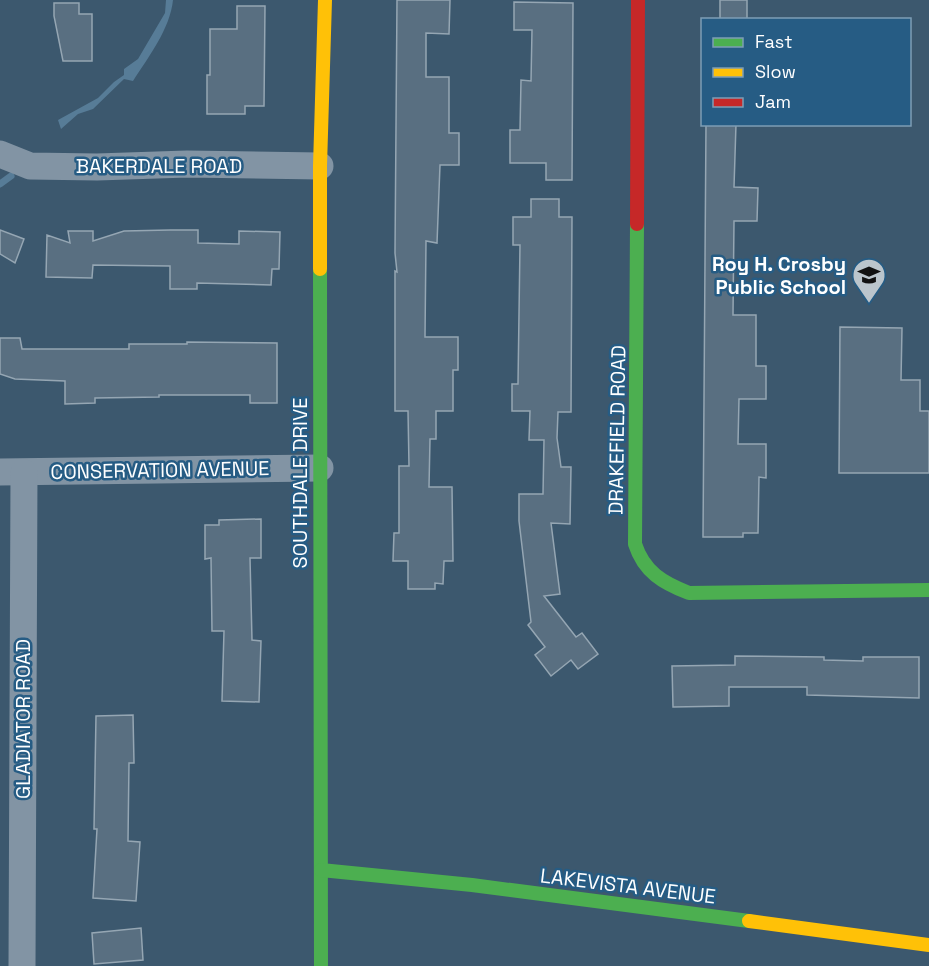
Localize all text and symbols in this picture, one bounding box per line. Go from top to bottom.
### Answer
legend [701,18,911,126]
text: Fast [755,30,792,53]
text: Slow [755,60,796,83]
text: Jam [755,90,791,113]
street label: BAKERDALE ROAD [76,153,242,179]
place label: Roy H. Crosby Public School [712,251,846,300]
school or university icon: Roy H. Crosby Public School [851,257,887,304]
street label: DRAKEFIELD ROAD [603,345,631,515]
street label: SOUTHDALE DRIVE [287,397,313,569]
street label: CONSERVATION AVENUE [50,455,270,485]
street label: GLADIATOR ROAD [10,639,36,799]
street label: LAKEVISTA AVENUE [539,862,717,910]

